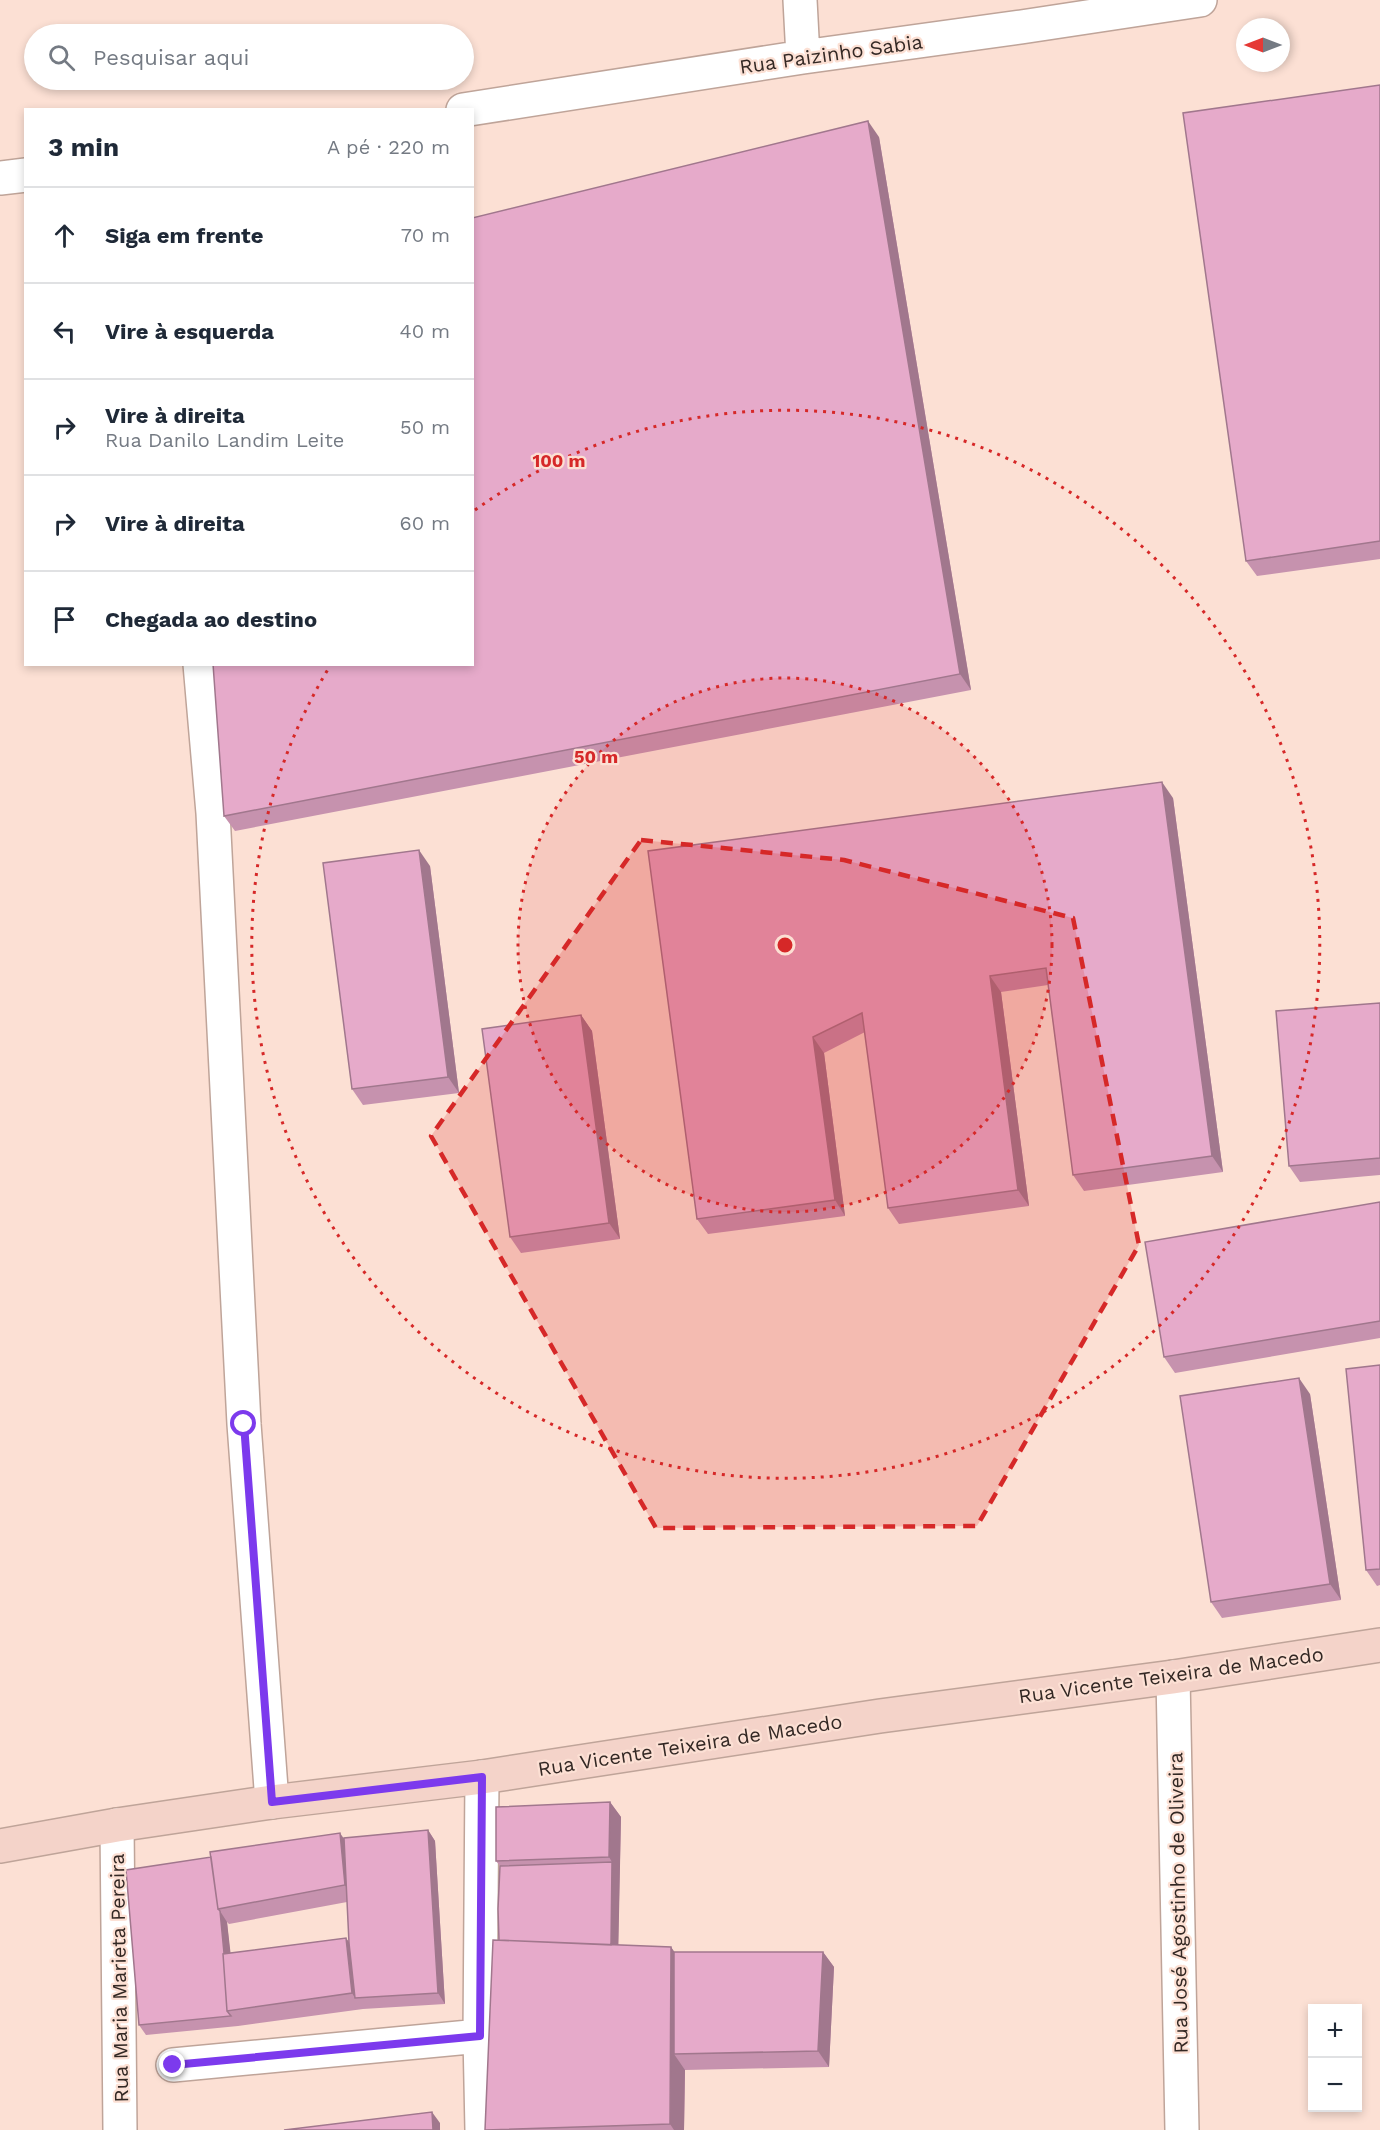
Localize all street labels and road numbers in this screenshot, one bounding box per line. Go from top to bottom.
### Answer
street label: Rua Paizinho Sabia [738,29,924,79]
street label: Rua Vicente Teixeira de Macedo [1017,1642,1325,1708]
street label: Rua Vicente Teixeira de Macedo [536,1709,844,1781]
street label: Rua José Agostinho de Oliveira [1163,1752,1193,2054]
street label: Rua Maria Marieta Pereira [105,1853,133,2103]

